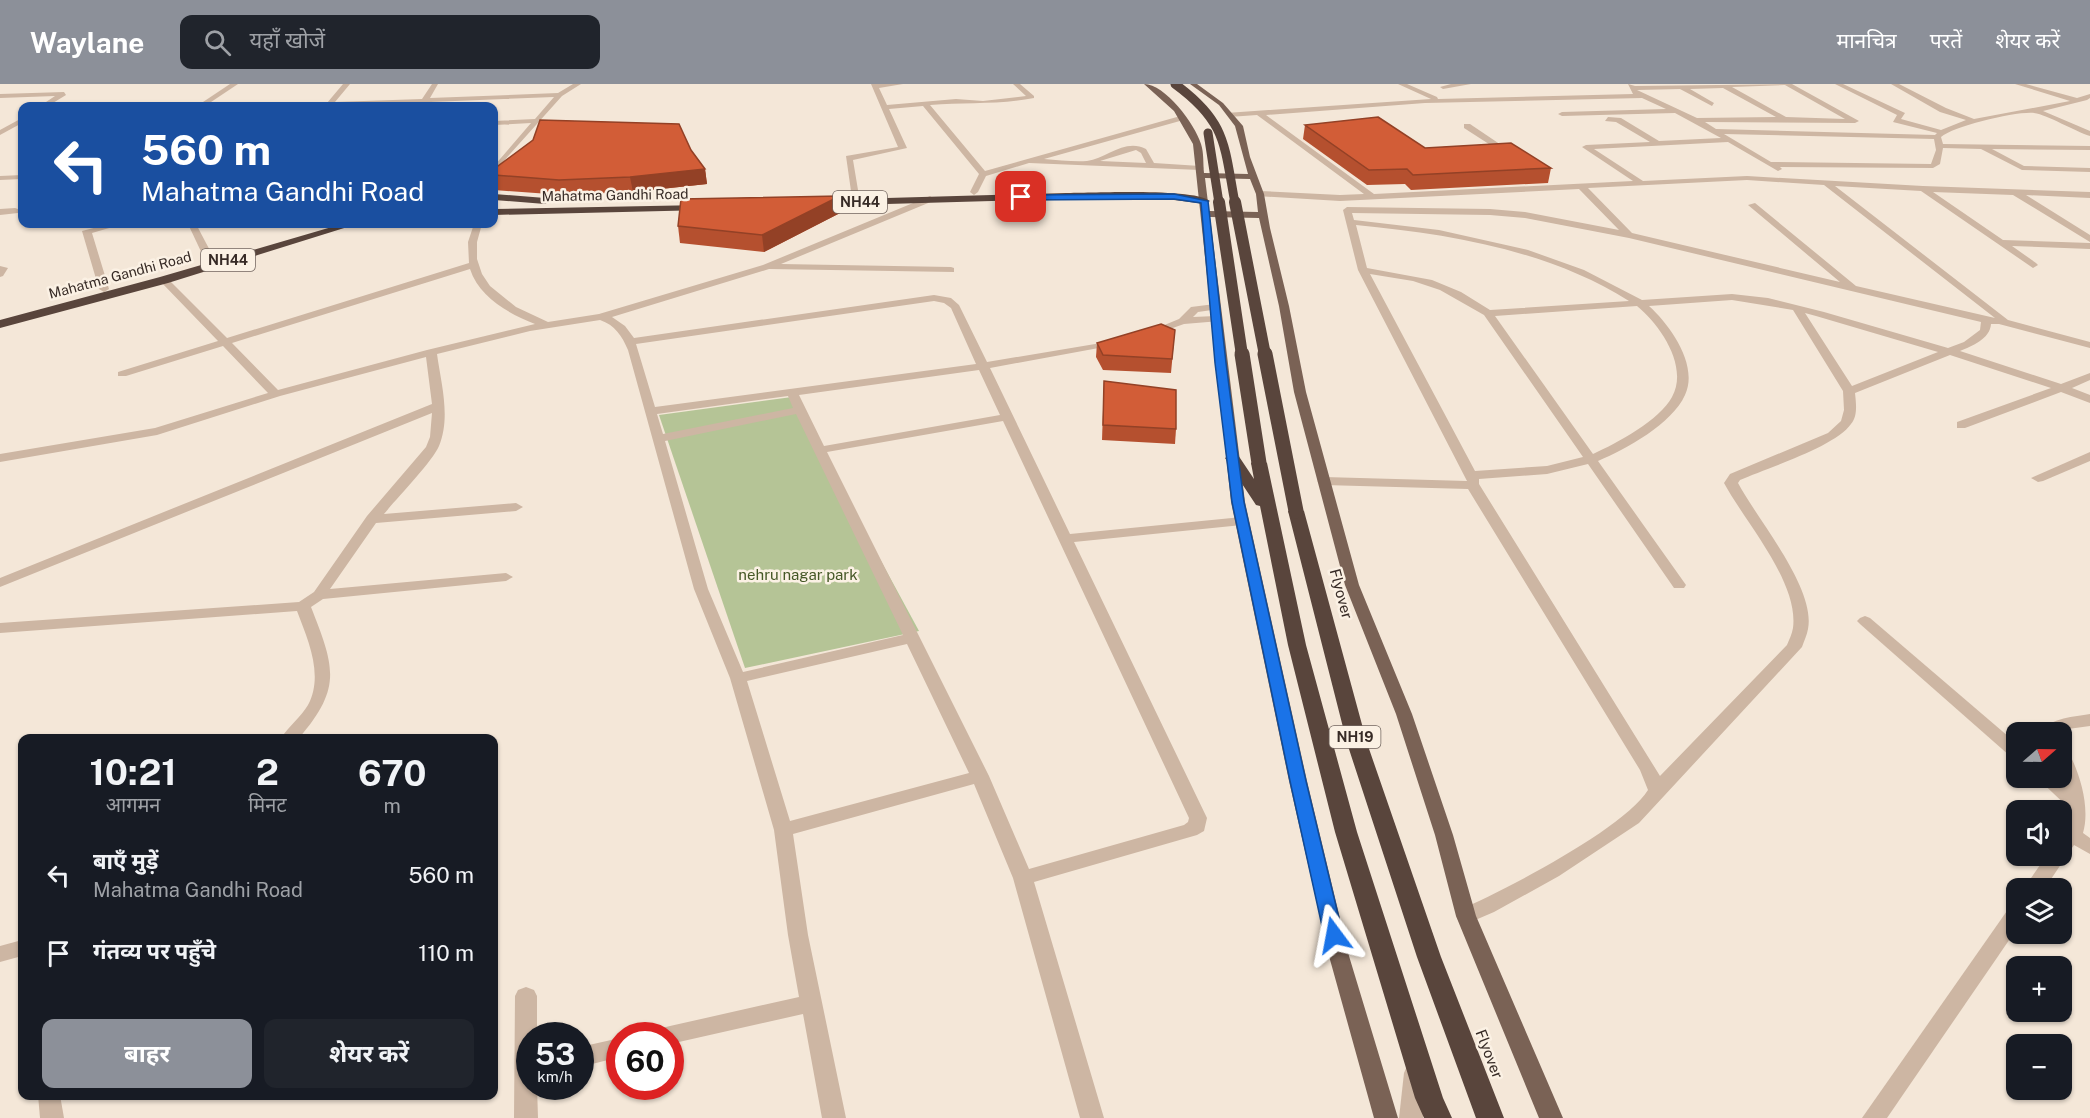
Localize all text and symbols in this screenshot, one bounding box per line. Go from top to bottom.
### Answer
search box [180,15,600,69]
text: Waylane [30,26,144,59]
icon: search [201,26,234,59]
text: यहाँ खोजें [249,27,325,53]
text: मानचित्र [1837,28,1897,53]
text: परतें [1930,28,1962,53]
text: शेयर करें [1995,28,2060,53]
text: 560 m [141,125,271,174]
icon: left [42,126,120,204]
pin [995,171,1046,222]
text: Mahatma Gandhi Road [141,175,424,207]
icon: arrive [1004,180,1037,213]
street label: Mahatma Gandhi Road [541,186,689,204]
road number: NH44 [833,191,887,213]
street label: Mahatma Gandhi Road [47,248,193,302]
road number: NH44 [201,249,255,271]
park label: nehru nagar park [738,566,858,583]
street label: Flyover [1327,567,1356,621]
north arrow [2006,722,2072,788]
map controls [2006,722,2072,1100]
road number: NH19 [1330,726,1380,748]
text: 10:21 [89,751,177,793]
text: 2 [256,751,279,793]
text: 670 [358,752,427,794]
text: आगमन [106,793,160,817]
text: मिनट [248,793,287,817]
text: m [384,794,401,818]
button: sound [2006,800,2072,866]
text: बाएँ मुड़ें [93,848,158,874]
icon: left [42,859,75,892]
text: 560 m [409,862,474,888]
text: Mahatma Gandhi Road [93,878,303,902]
button: layers [2006,878,2072,944]
position arrow [1302,903,1366,967]
icon: arrive [42,937,75,970]
text: गंतव्य पर पहुँचे [93,938,216,964]
text: 110 m [418,940,474,966]
button: + [2006,956,2072,1022]
button: बाहर [42,1019,252,1088]
button: शेयर करें [264,1019,474,1088]
speed limit sign: 60 [606,1022,684,1100]
street label: Flyover [1472,1027,1507,1081]
button: − [2006,1034,2072,1100]
text: 53 [535,1036,575,1072]
text: km/h [537,1068,573,1085]

